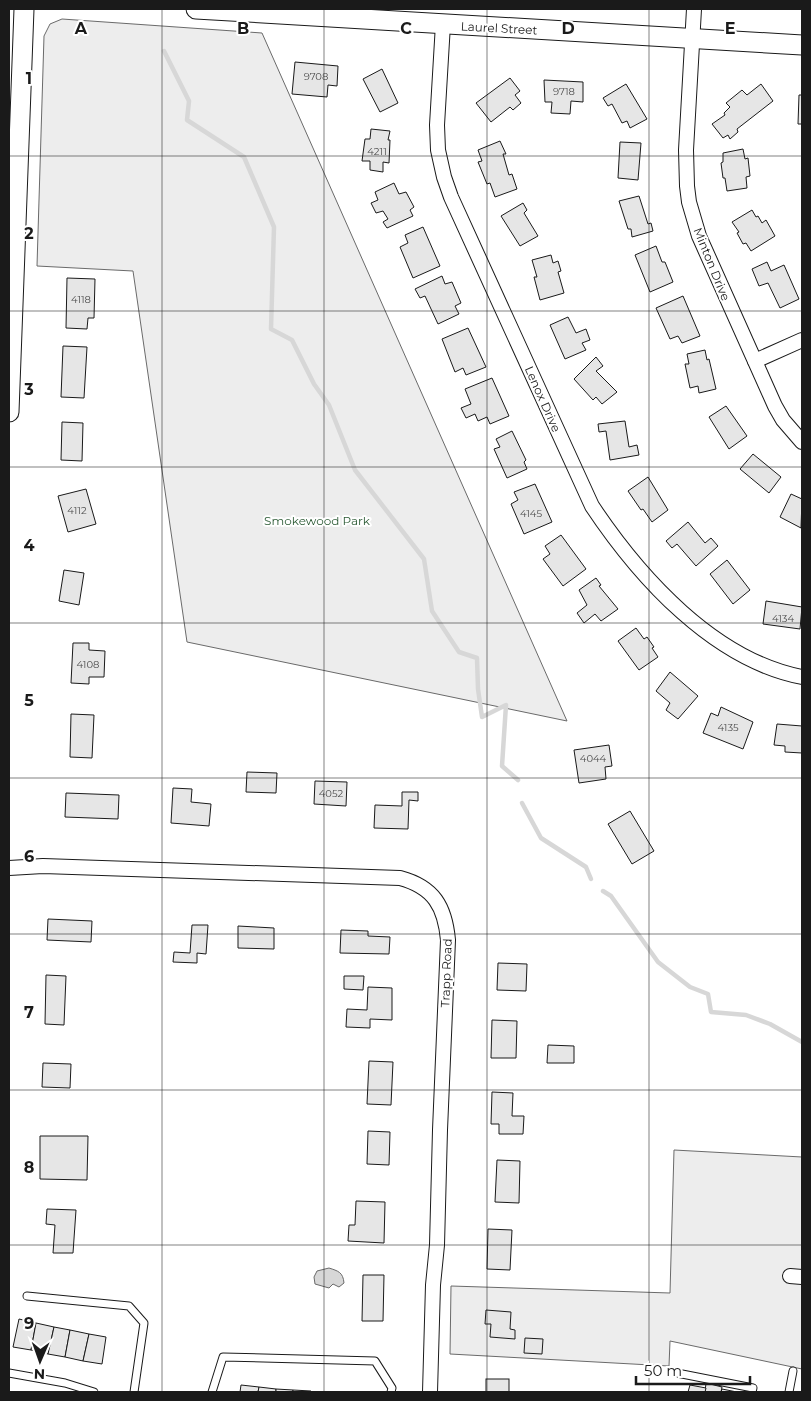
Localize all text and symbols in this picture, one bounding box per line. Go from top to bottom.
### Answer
text: A [74,19,88,38]
text: B [237,19,249,38]
text: C [400,19,412,38]
street label: Laurel Street [460,19,538,38]
text: D [561,19,575,38]
text: E [725,19,735,38]
text: 1 [26,69,32,88]
house number: 9708 [304,70,328,83]
house number: 9718 [553,85,575,98]
house number: 4211 [367,145,387,158]
text: 2 [24,224,34,243]
street label: Minton Drive [690,225,734,303]
house number: 4118 [71,293,91,306]
street label: Lenox Drive [522,364,564,434]
text: 3 [23,380,34,399]
house number: 4112 [67,504,87,517]
house number: 4145 [520,507,542,520]
park label: Smokewood Park [264,513,371,528]
text: 4 [23,536,35,555]
house number: 4134 [772,612,794,625]
house number: 4108 [77,658,99,671]
text: 5 [24,691,34,710]
house number: 4135 [717,721,739,734]
house number: 4044 [580,752,607,765]
house number: 4052 [319,787,344,800]
text: 6 [24,847,34,866]
street label: Trapp Road [437,938,455,1008]
text: 7 [24,1003,34,1022]
text: 8 [24,1158,34,1177]
text: 9 [24,1314,34,1333]
north arrow [15,1336,65,1386]
scale bar [636,1354,750,1386]
text: 50 m [644,1361,682,1380]
text: N [34,1365,46,1383]

